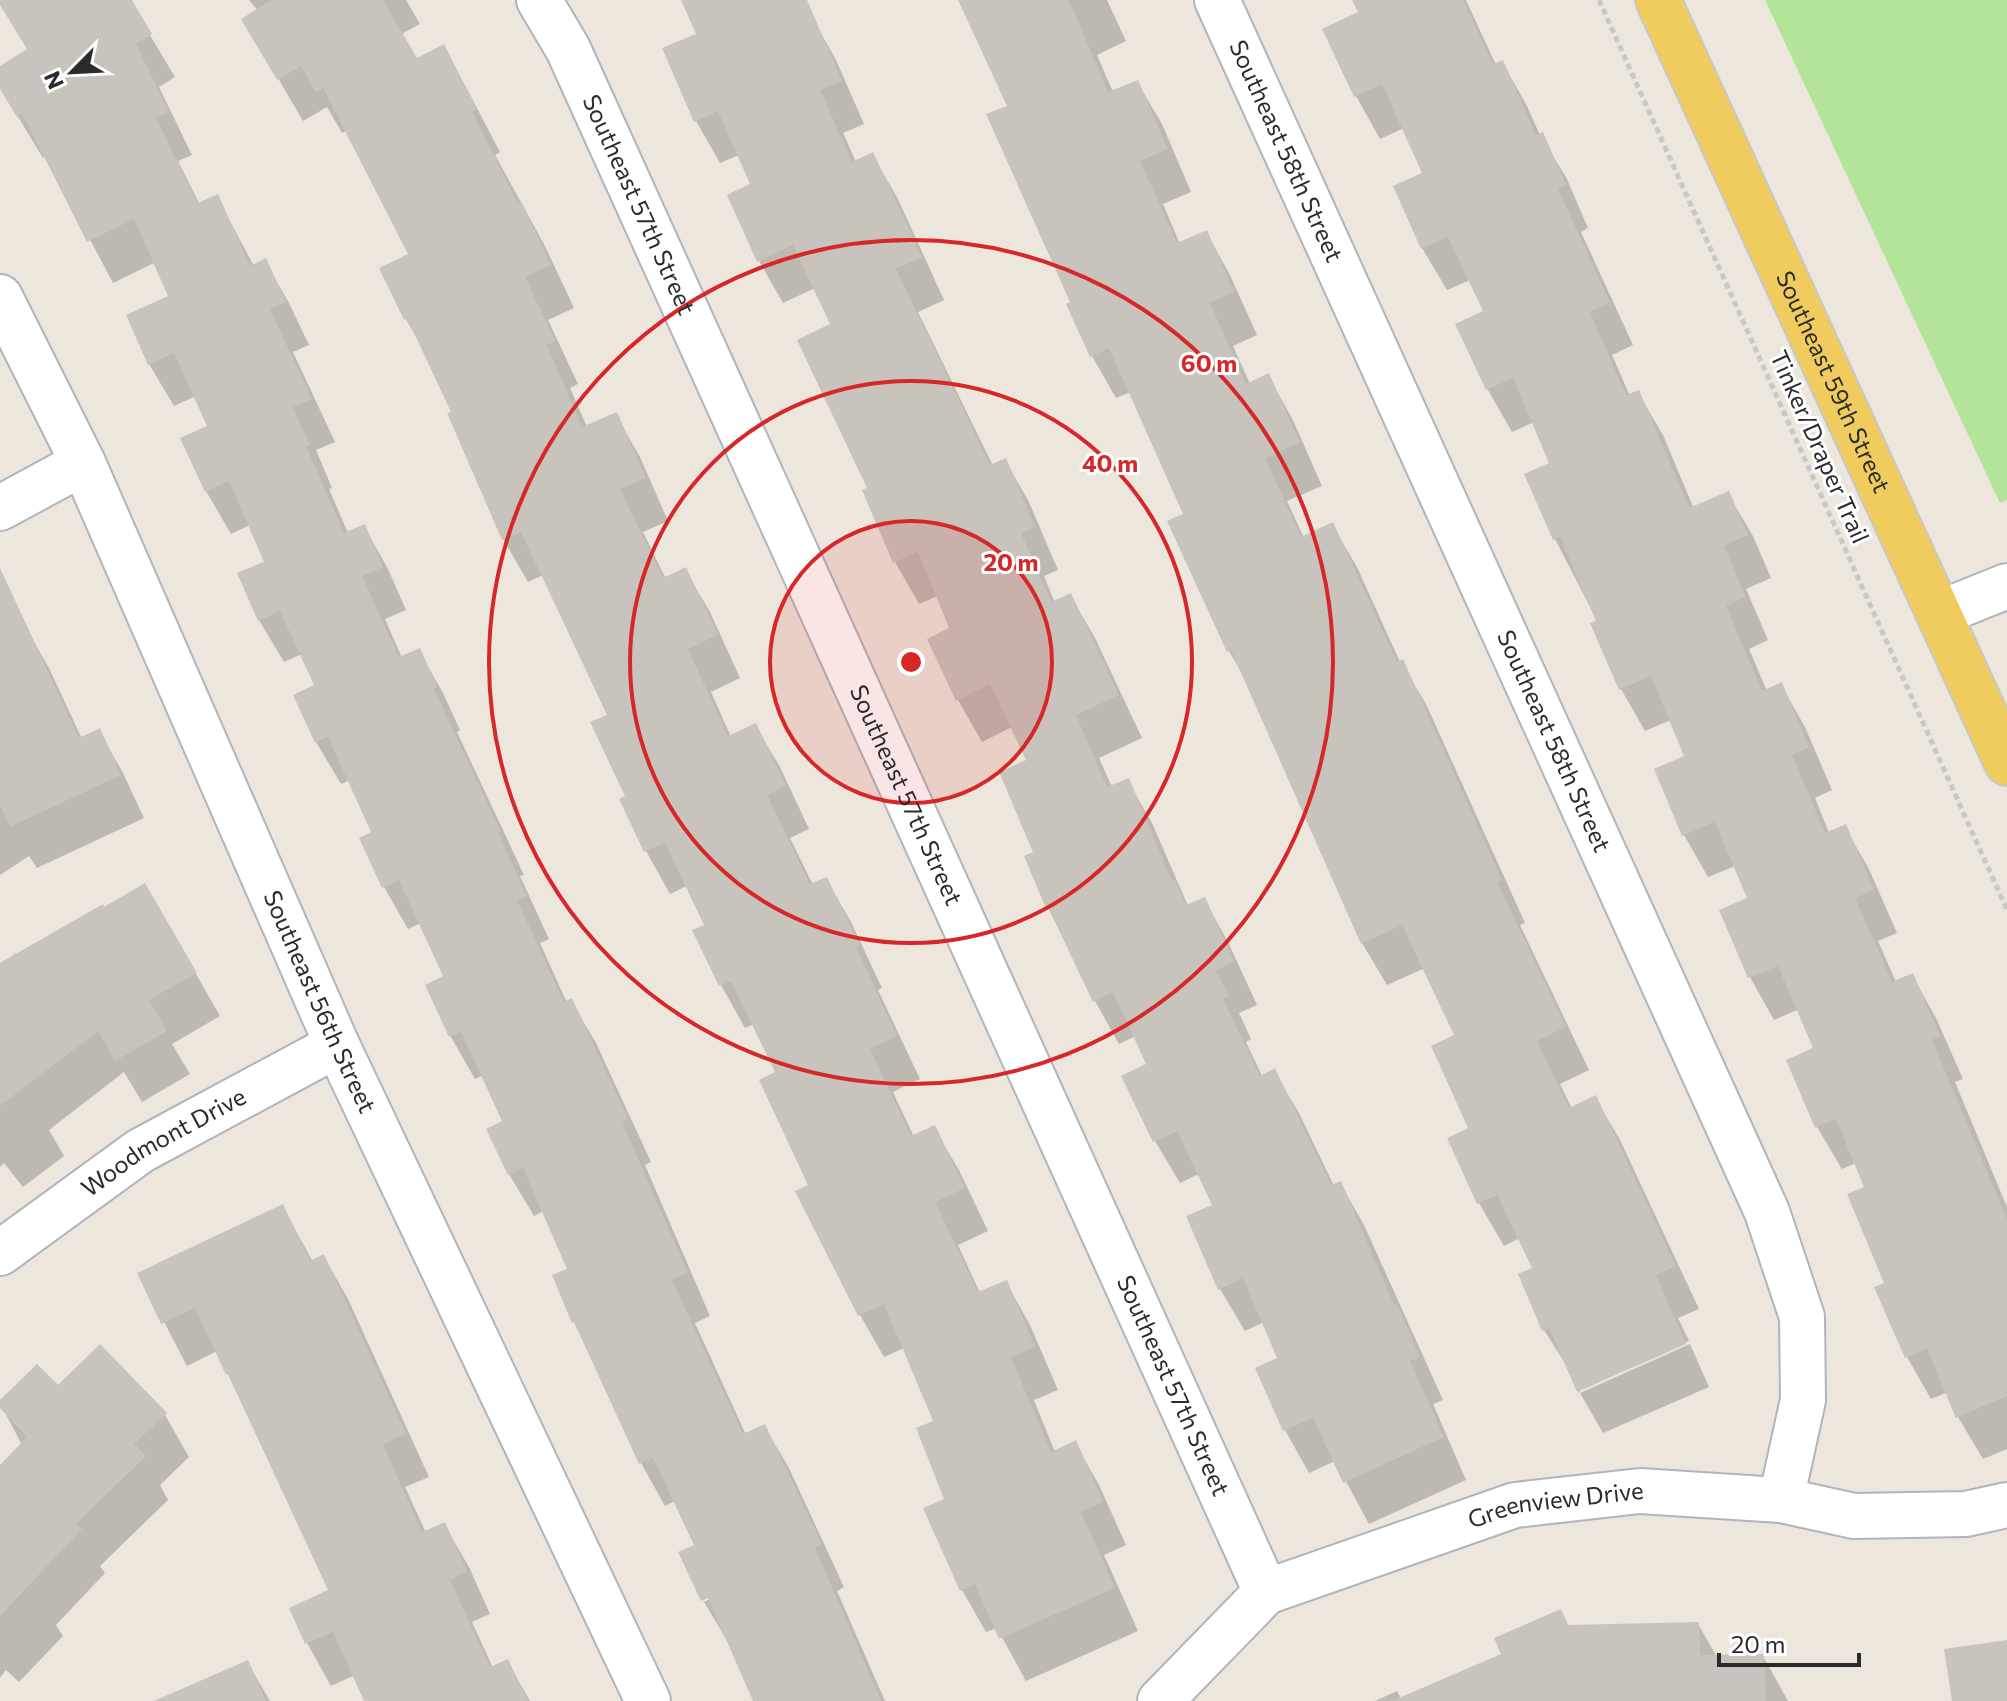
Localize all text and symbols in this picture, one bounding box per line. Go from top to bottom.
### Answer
north arrow [32,32,112,112]
street label: Southeast 58th Street [1224,35,1350,266]
text: N [38,67,69,93]
street label: Southeast 57th Street [577,90,702,319]
street label: Southeast 59th Street [1771,266,1897,497]
street label: Tinker/Draper Trail [1765,345,1876,547]
text: 60 m [1181,348,1237,377]
text: 40 m [1082,448,1138,477]
text: 20 m [984,547,1038,576]
street label: Southeast 58th Street [1492,625,1618,856]
centre of rings [897,648,925,676]
street label: Southeast 57th Street [845,680,969,909]
street label: Southeast 56th Street [258,886,383,1117]
street label: Woodmont Drive [75,1081,250,1202]
street label: Southeast 57th Street [1112,1270,1236,1500]
street label: Greenview Drive [1464,1475,1645,1533]
scale bar [1719,1617,1859,1667]
text: 20 m [1731,1629,1785,1658]

